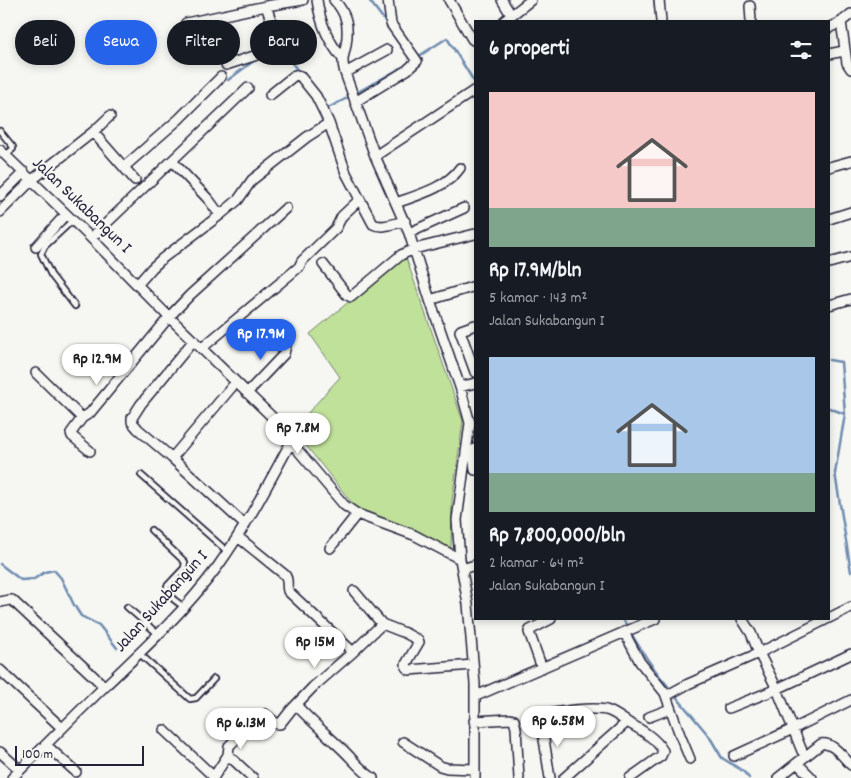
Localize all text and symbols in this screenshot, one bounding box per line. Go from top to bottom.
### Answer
chip: Beli [15,20,75,65]
chip: Sewa [85,20,157,65]
chip: Filter [167,20,240,65]
chip: Baru [250,20,317,65]
text: 6 properti [489,35,569,65]
icon: filters [787,36,815,64]
icon: home [607,125,697,215]
street label: Jalan Sukabangun I [26,152,137,260]
text: Rp 17.9M/bln [489,257,582,287]
text: 5 kamar · 143 m² [489,287,587,310]
text: Jalan Sukabangun I [489,310,604,333]
pin: Rp 17.9M [209,318,313,361]
text: Rp 17.9M [237,323,285,346]
pin: Rp 12.9M [45,344,149,386]
text: Rp 12.9M [73,348,121,371]
icon: home [607,390,697,480]
pin: Rp 7.8M [252,412,344,455]
text: Rp 7.8M [276,417,320,440]
text: Rp 7,800,000/bln [489,522,625,552]
street label: Jalan Sukabangun I [109,545,215,659]
text: 2 kamar · 64 m² [489,552,584,575]
text: Jalan Sukabangun I [489,575,604,598]
pin: Rp 15M [274,626,356,669]
text: Rp 15M [295,631,335,654]
pin: Rp 6.58M [506,706,610,748]
pin: Rp 6.13M [189,708,293,750]
text: Rp 6.58M [532,710,584,733]
text: Rp 6.13M [216,712,266,735]
scale bar [15,743,144,766]
text: 100 m [22,745,53,765]

